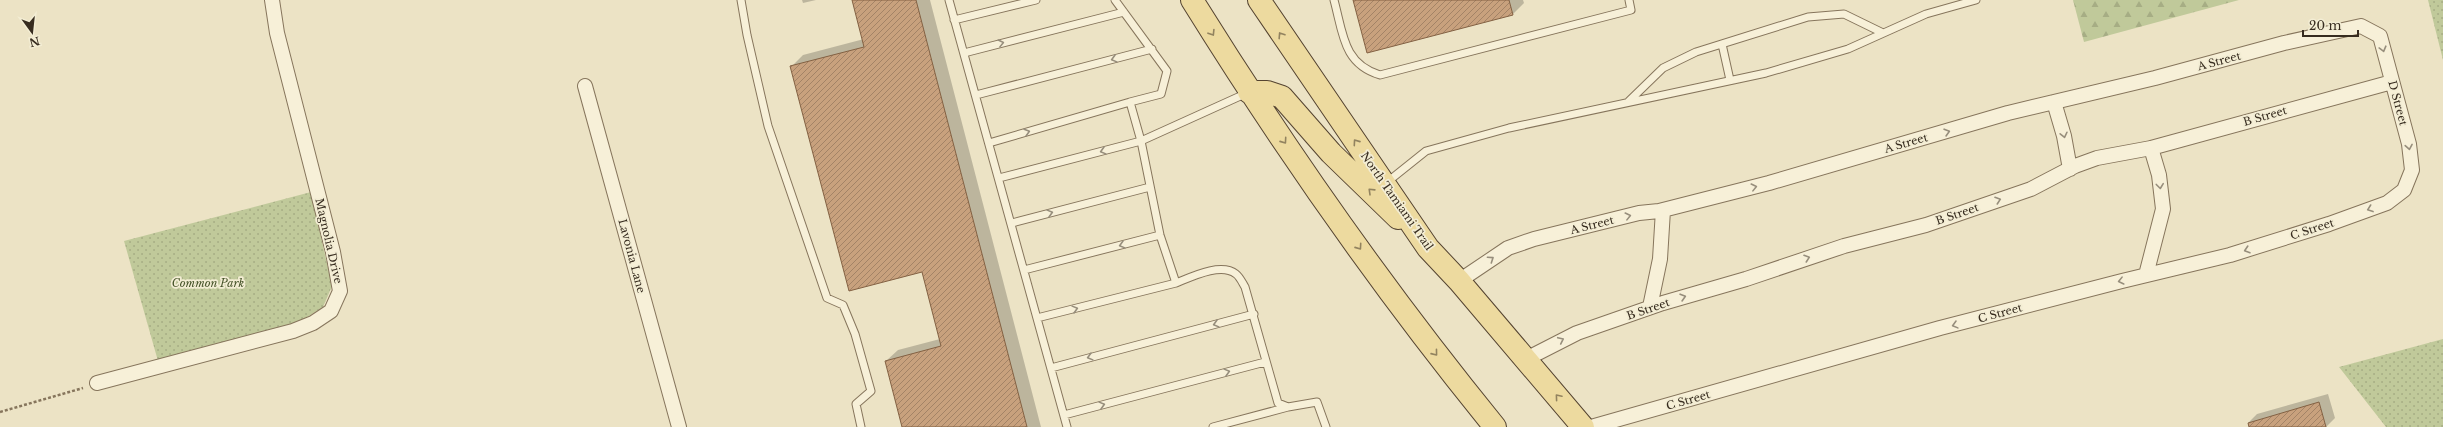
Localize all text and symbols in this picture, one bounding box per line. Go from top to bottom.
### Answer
north arrow [12,12,52,52]
scale bar [2303,12,2358,38]
text: 20 m [2309,18,2341,33]
one-way arrow [1208,29,1215,36]
one-way arrow [1279,32,1286,39]
text: N [27,34,41,50]
one-way arrow [998,39,1005,48]
one-way arrow [2378,45,2387,52]
street label: A Street [2195,48,2243,74]
one-way arrow [1111,54,1118,62]
street label: D Street [2385,79,2411,128]
street label: B Street [2242,103,2289,129]
one-way arrow [1023,128,1030,137]
one-way arrow [1943,128,1950,137]
street label: A Street [1882,130,1930,156]
one-way arrow [2059,132,2067,138]
one-way arrow [1279,137,1286,144]
one-way arrow [1354,139,1361,146]
one-way arrow [2404,144,2413,150]
one-way arrow [1100,146,1107,155]
street label: North Tamiami Trail [1358,149,1437,253]
one-way arrow [1751,183,1758,191]
one-way arrow [2155,183,2164,189]
one-way arrow [1368,189,1375,196]
street label: Magnolia Drive [312,197,346,285]
one-way arrow [1995,197,2002,205]
street label: B Street [1934,200,1981,228]
one-way arrow [2367,204,2374,212]
one-way arrow [1046,209,1053,218]
one-way arrow [1624,212,1631,221]
street label: A Street [1568,213,1616,237]
street label: C Street [2288,215,2336,243]
street label: Lavonia Lane [615,217,649,295]
one-way arrow [1119,240,1125,248]
one-way arrow [1354,243,1361,250]
one-way arrow [2244,245,2251,254]
one-way arrow [1803,254,1810,263]
one-way arrow [1487,257,1494,264]
park label: Common Park [172,276,244,290]
one-way arrow [2118,276,2125,285]
one-way arrow [1679,293,1686,302]
street label: B Street [1625,295,1672,323]
street label: C Street [1976,300,2024,326]
one-way arrow [1072,305,1078,313]
one-way arrow [1213,320,1219,328]
one-way arrow [1951,320,1958,328]
one-way arrow [1556,337,1564,345]
one-way arrow [1430,349,1437,356]
one-way arrow [1087,353,1093,361]
one-way arrow [1224,369,1231,377]
street label: C Street [1664,387,1712,413]
one-way arrow [1555,394,1562,402]
one-way arrow [1098,402,1105,410]

